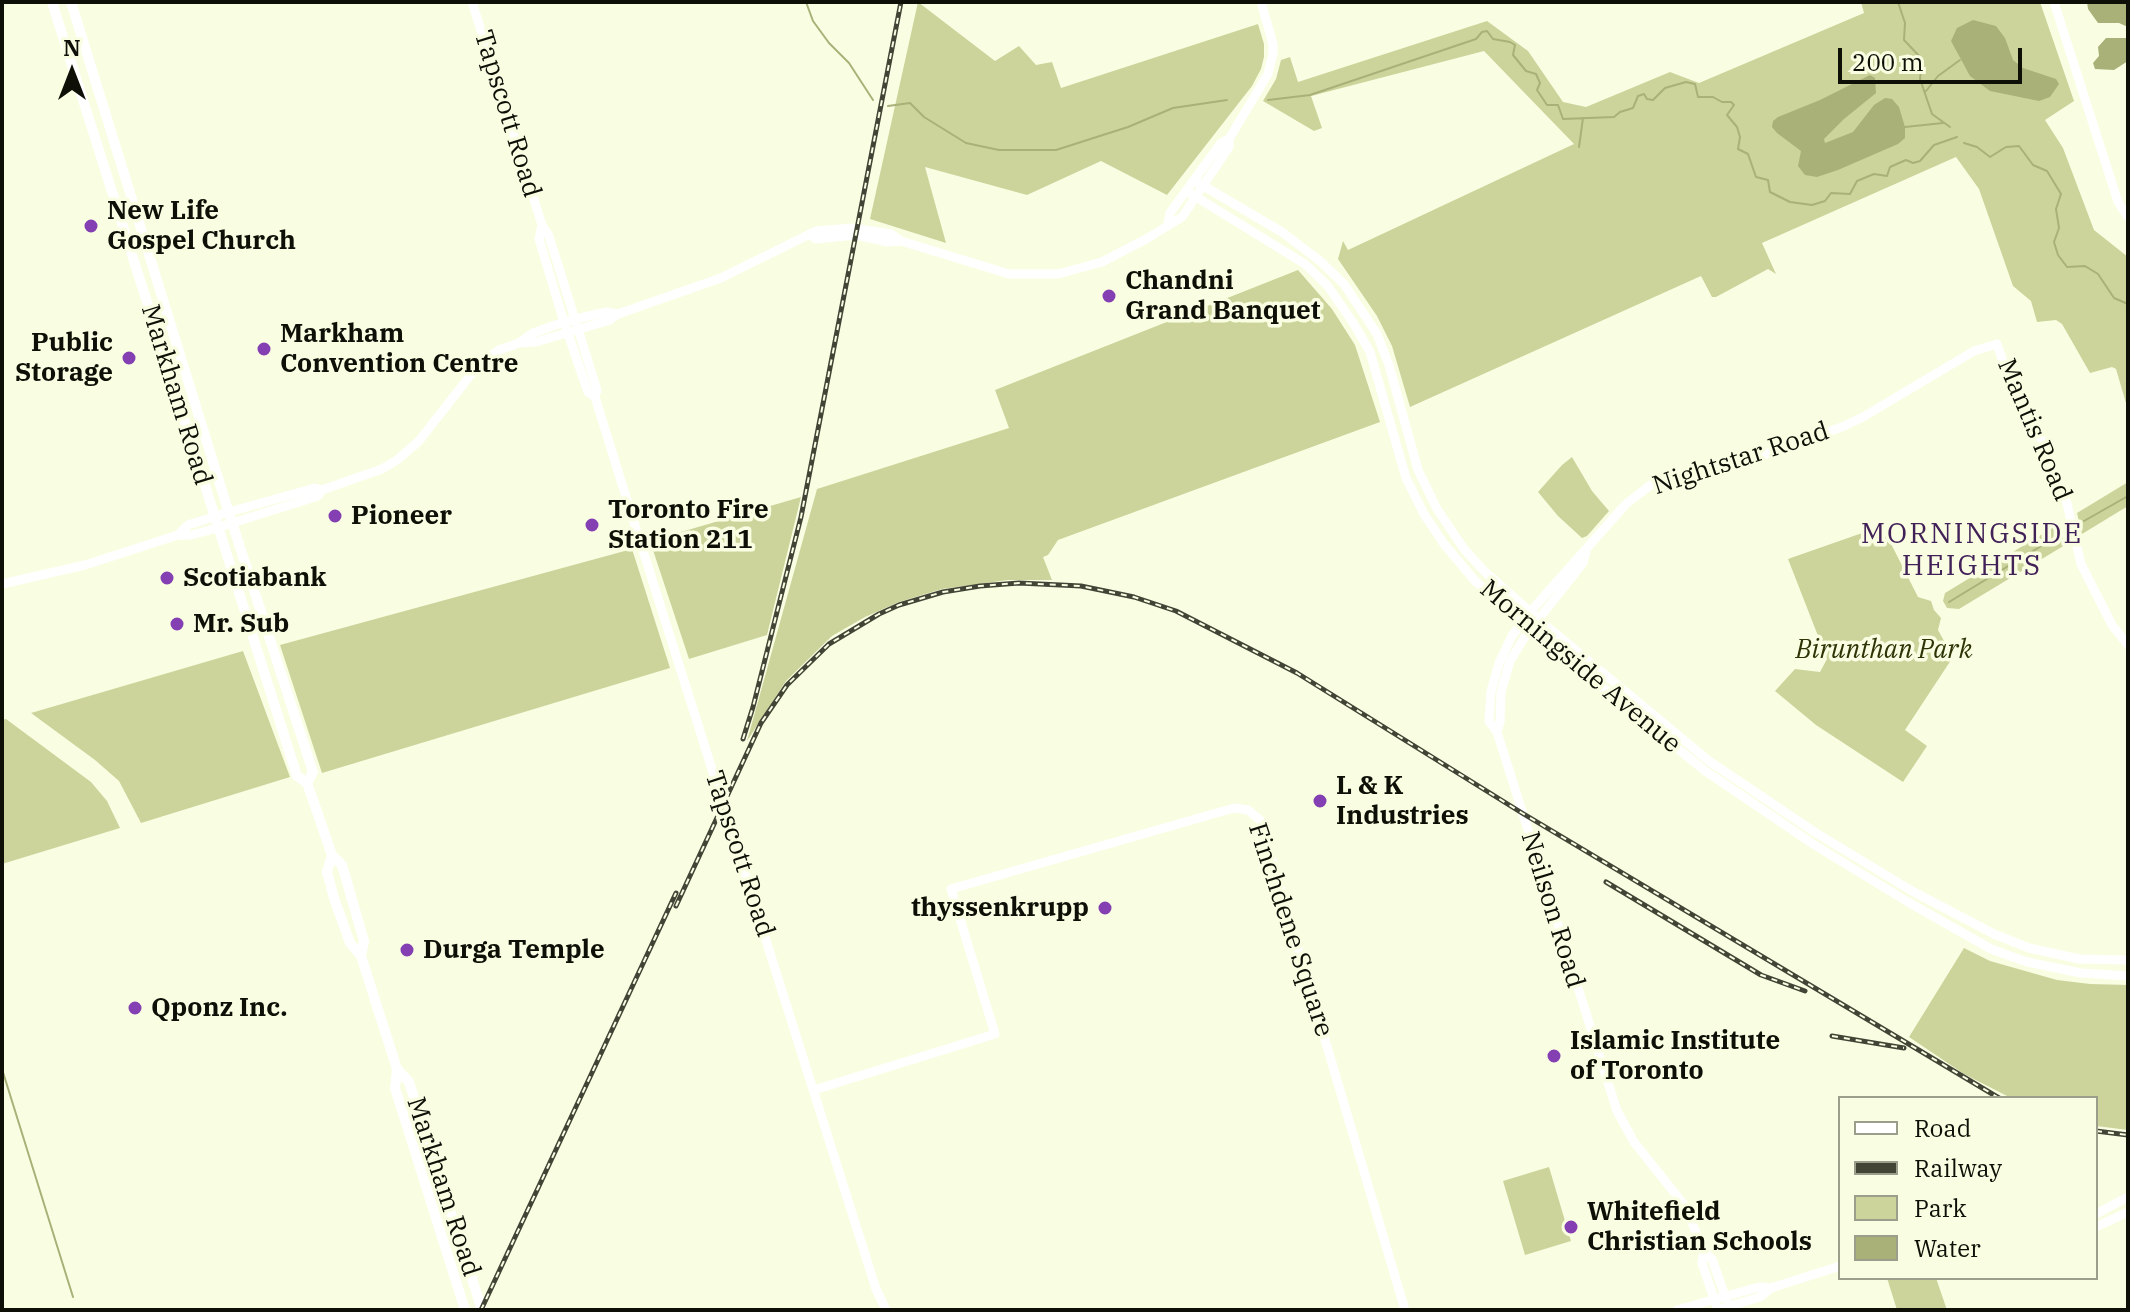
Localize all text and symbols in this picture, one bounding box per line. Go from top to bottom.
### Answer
street label: Tapscott Road [467,27,547,201]
north arrow [32,32,112,112]
scale bar [1842,32,2026,82]
text: N [63,33,81,62]
text: 200 m [1852,46,1924,78]
place label: New Life Gospel Church [107,195,296,256]
marker: New Life Gospel Church [82,217,100,235]
place label: Chandni Grand Banquet [1125,265,1320,326]
marker: Chandni Grand Banquet [1100,287,1118,305]
street label: Markham Road [134,301,218,489]
place label: Markham Convention Centre [280,318,518,380]
place label: Public Storage [15,327,113,388]
marker: Markham Convention Centre [255,340,273,358]
marker: Public Storage [120,349,138,367]
street label: Mantis Road [1990,354,2078,506]
street label: Nightstar Road [1649,416,1833,502]
place label: Toronto Fire Station 211 [608,494,769,556]
place label: Pioneer [351,500,452,532]
marker: Pioneer [326,507,344,525]
marker: Toronto Fire Station 211 [583,516,601,534]
district label: MORNINGSIDE HEIGHTS [1861,518,2083,584]
place label: Scotiabank [183,562,327,594]
marker: Scotiabank [158,569,176,587]
street label: Morningside Avenue [1473,574,1687,760]
place label: Mr. Sub [193,608,289,640]
marker: Mr. Sub [168,615,186,633]
park label: Birunthan Park [1796,634,1972,666]
street label: Tapscott Road [697,767,781,941]
place label: L & K Industries [1336,770,1469,832]
marker: L & K Industries [1311,792,1329,810]
street label: Finchdene Square [1241,819,1339,1041]
street label: Neilson Road [1513,828,1591,992]
place label: thyssenkrupp [911,892,1089,924]
marker: thyssenkrupp [1096,899,1114,917]
place label: Durga Temple [423,934,605,966]
marker: Durga Temple [398,941,416,959]
place label: Qponz Inc. [151,992,288,1024]
marker: Qponz Inc. [126,999,144,1017]
place label: Islamic Institute of Toronto [1570,1025,1780,1086]
marker: Islamic Institute of Toronto [1545,1047,1563,1065]
street label: Markham Road [399,1093,487,1281]
legend [1838,1096,2098,1280]
text: Road [1914,1112,1971,1144]
text: Railway [1914,1152,2002,1184]
text: Park [1914,1192,1966,1224]
place label: Whitefield Christian Schools [1587,1196,1812,1258]
marker: Whitefield Christian Schools [1562,1218,1580,1236]
text: Water [1914,1232,1981,1264]

